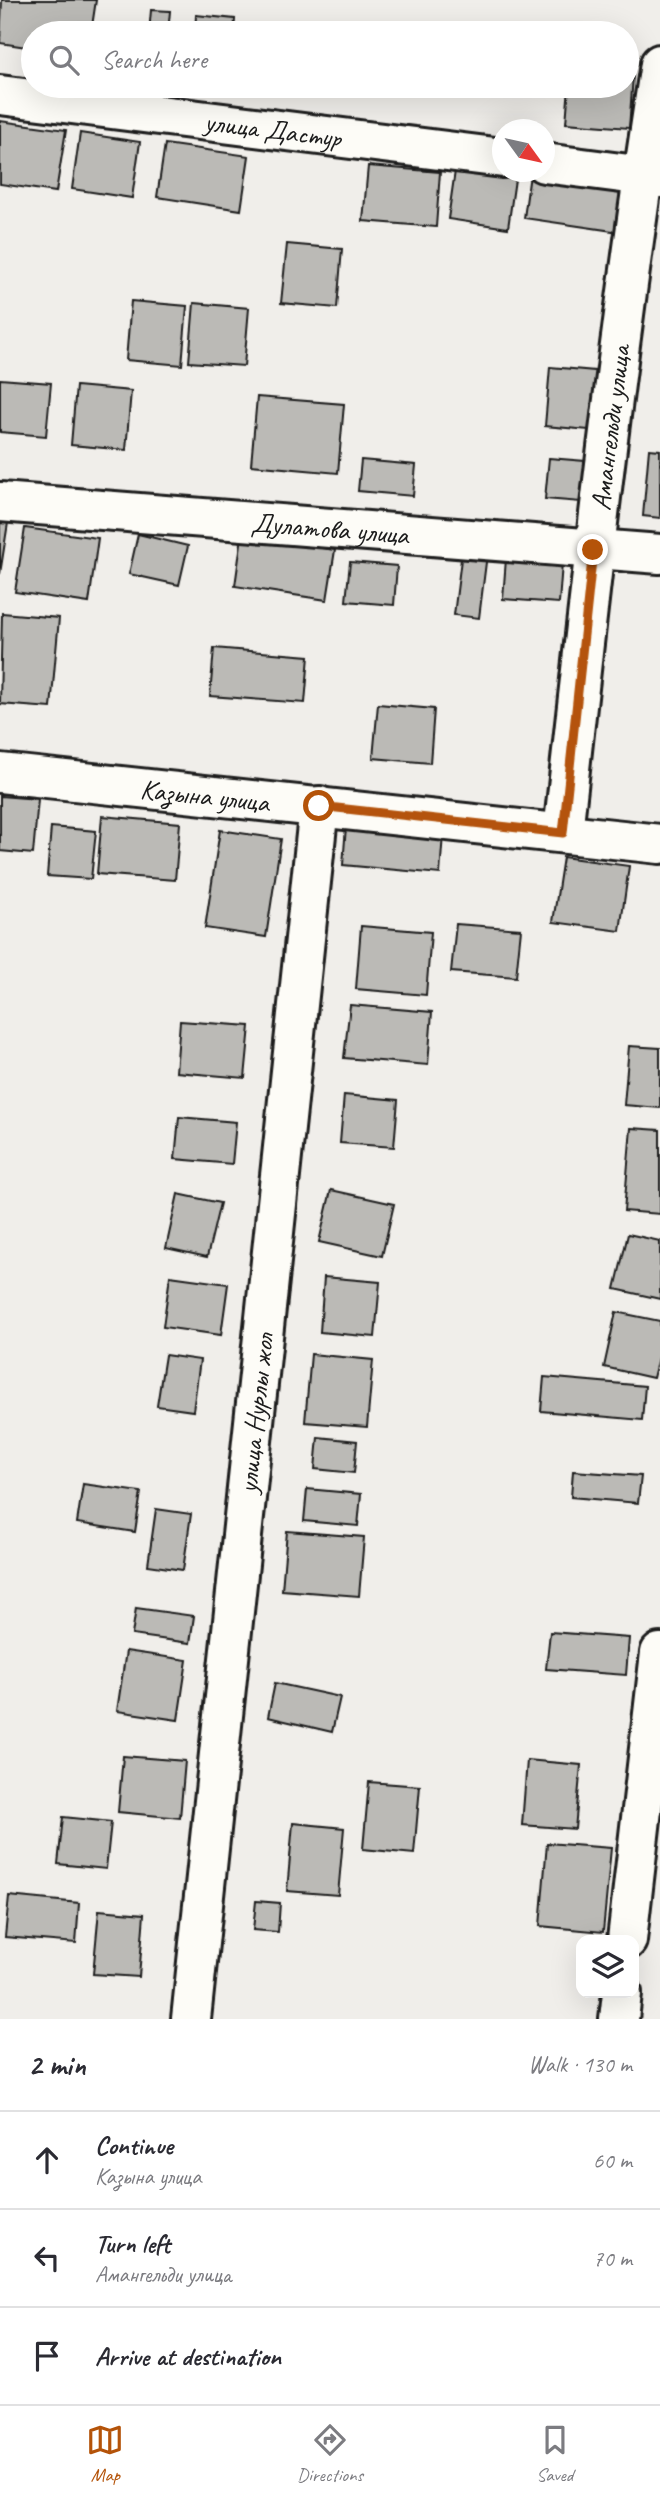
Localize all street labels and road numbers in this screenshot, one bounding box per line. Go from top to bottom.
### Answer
street label: улица Дастур [201,103,344,155]
street label: Амангельди улица [582,341,638,512]
street label: Дулатова улица [250,504,412,552]
street label: Казына улица [139,771,273,820]
street label: улица Нурлы жол [229,1330,281,1497]

